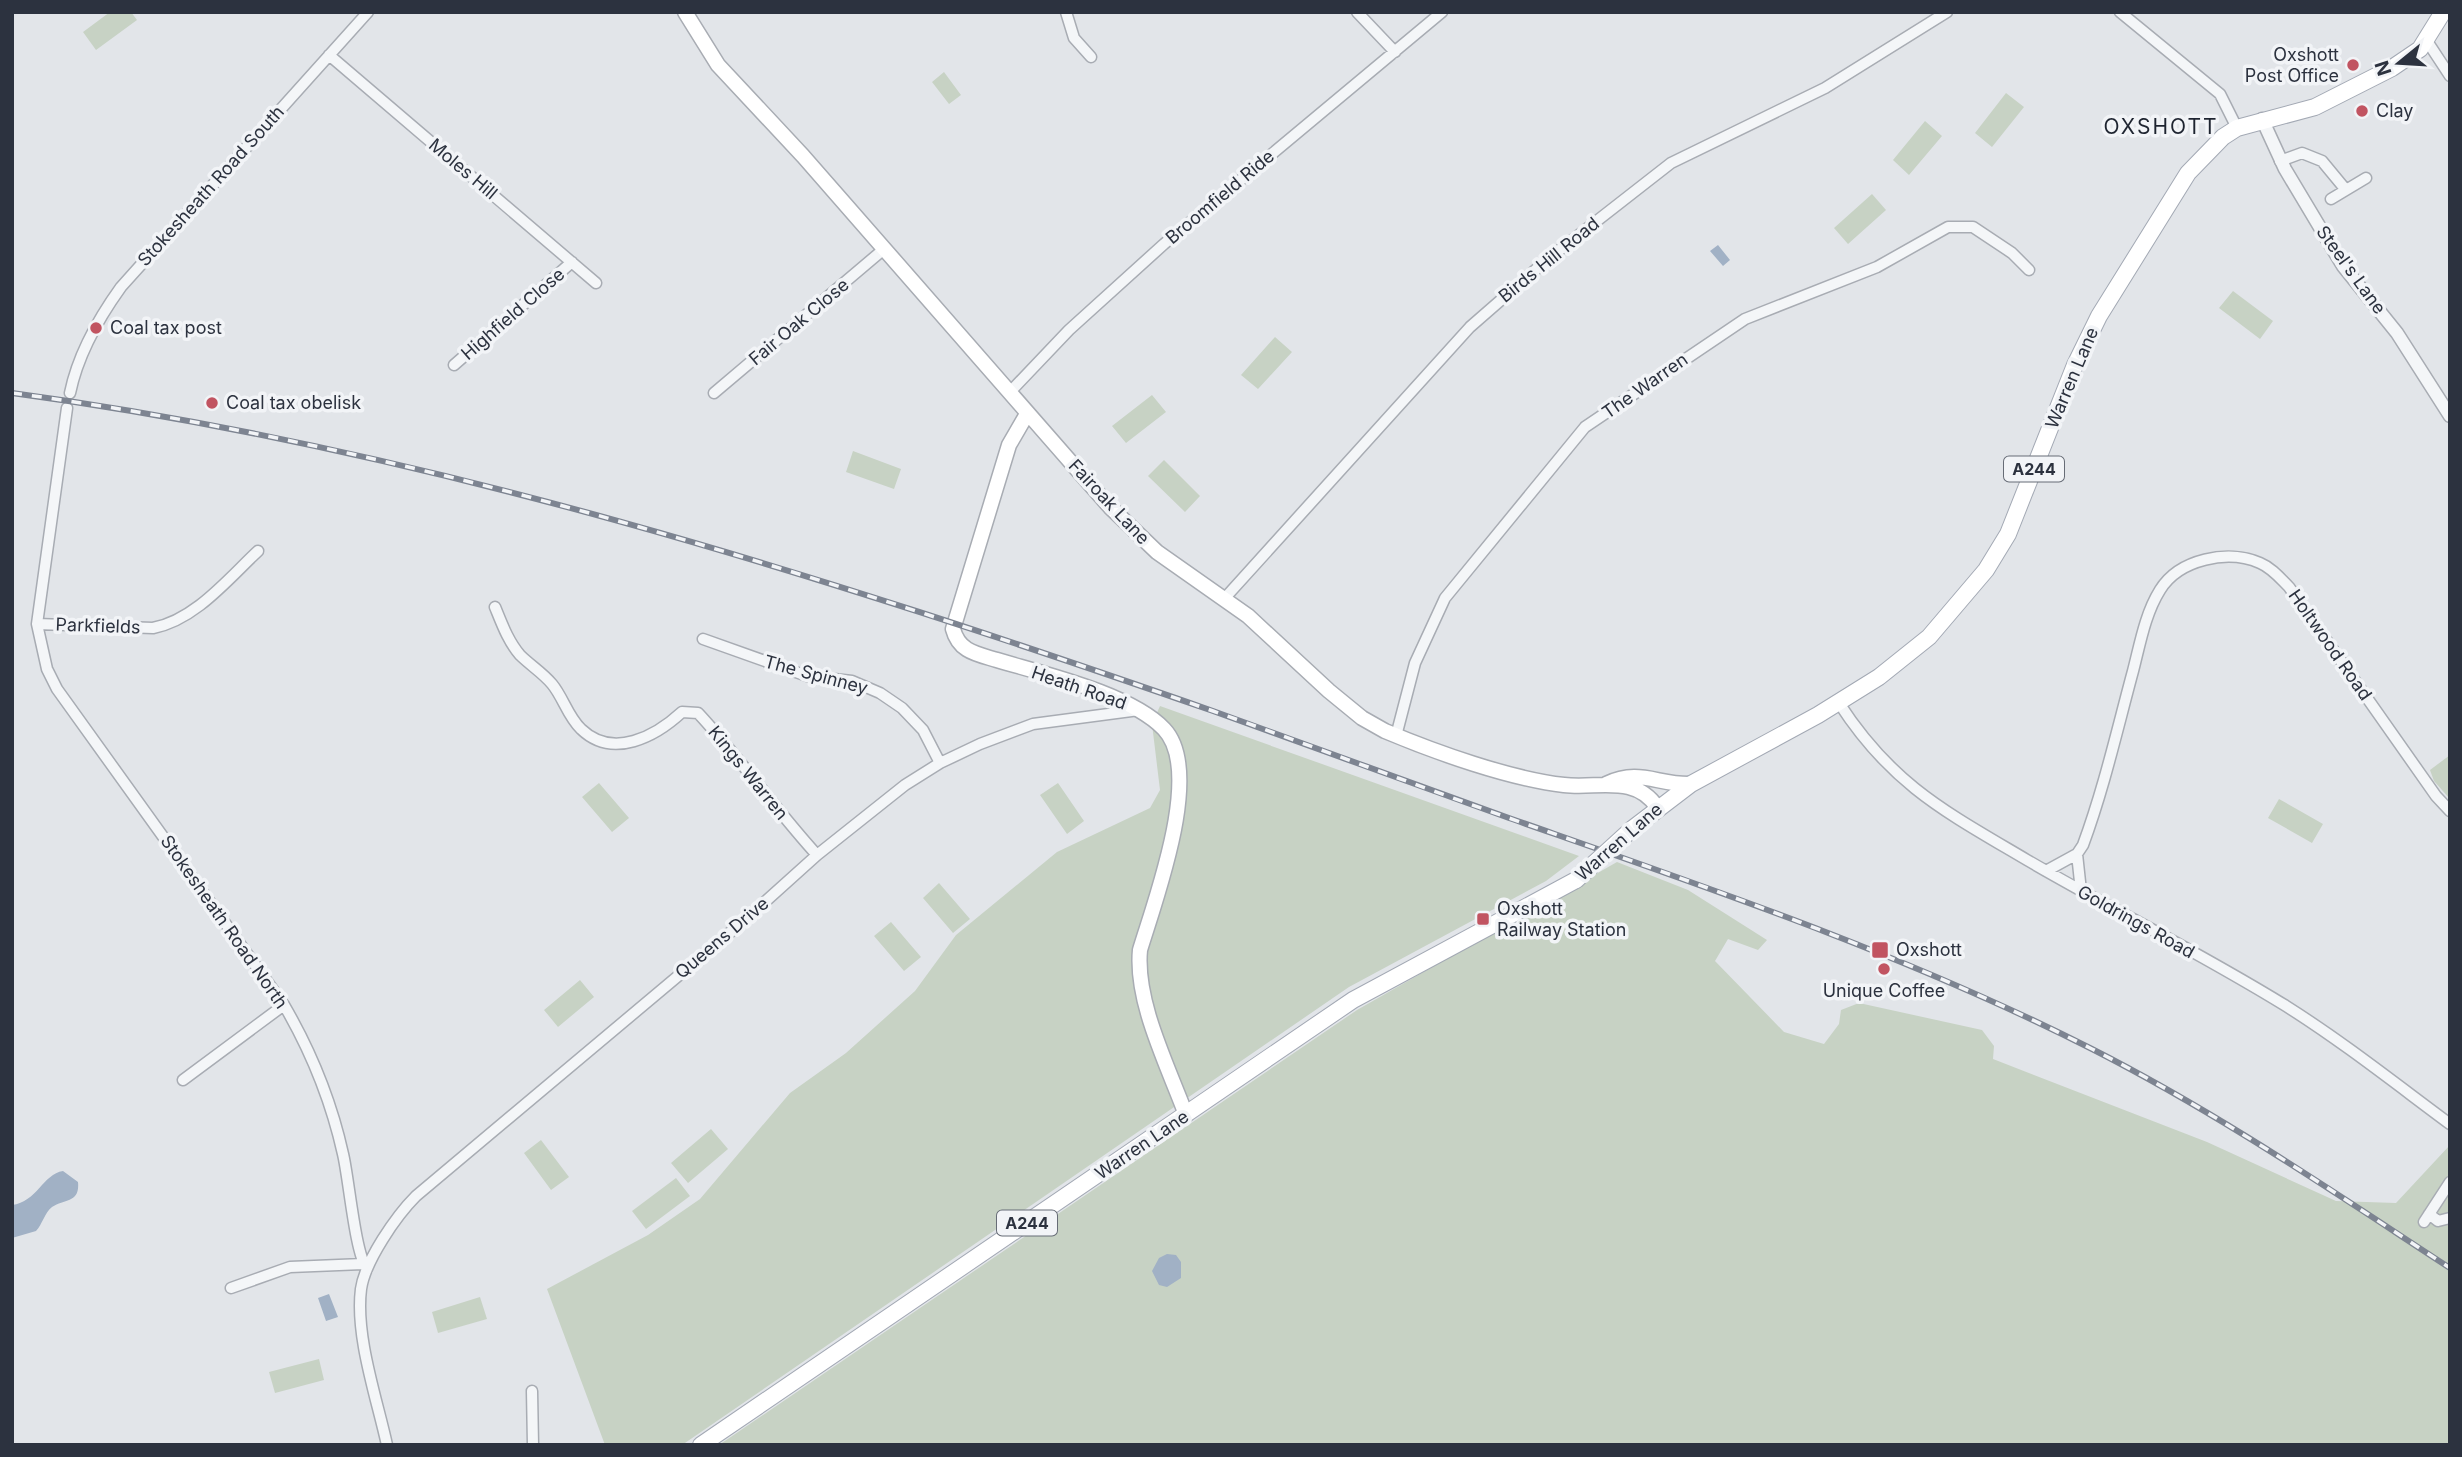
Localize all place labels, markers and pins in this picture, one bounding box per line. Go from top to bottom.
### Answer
place label: Oxshott Post Office [2245,44,2339,86]
marker: Oxshott Post Office [2345,57,2361,73]
place label: Clay [2376,100,2413,121]
marker: Clay [2354,103,2370,119]
place label: Coal tax post [110,317,222,338]
marker: Coal tax post [88,320,104,336]
place label: Coal tax obelisk [226,392,361,413]
marker: Coal tax obelisk [204,395,220,411]
place label: Oxshott Railway Station [1497,898,1626,940]
marker: Oxshott Railway Station [1475,911,1491,927]
place label: Oxshott [1896,939,1962,960]
marker: Oxshott [1870,940,1890,960]
marker: Unique Coffee [1876,961,1892,977]
place label: Unique Coffee [1823,980,1945,1001]

